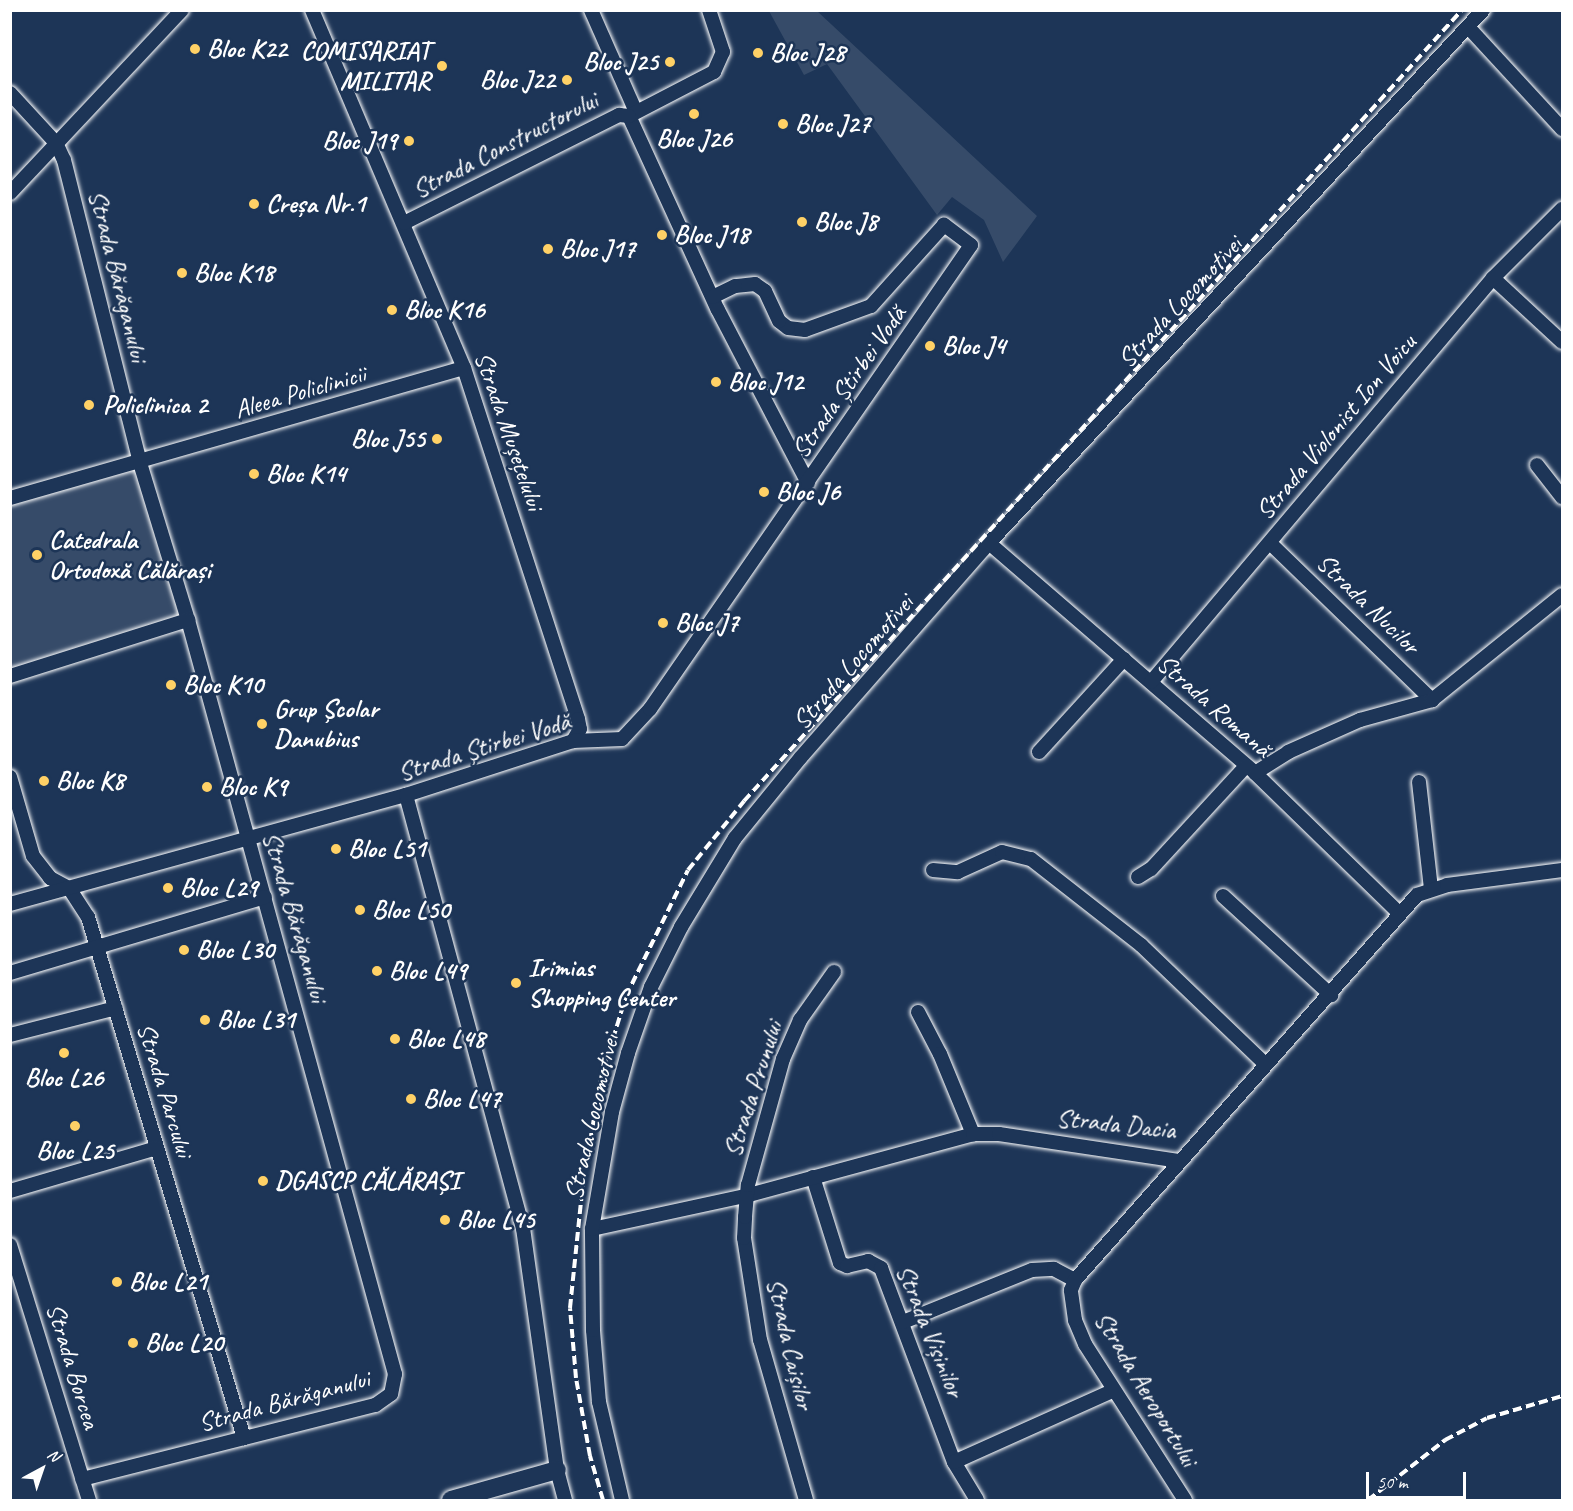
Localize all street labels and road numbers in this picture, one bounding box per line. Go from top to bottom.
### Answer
street label: Strada Constructorului [407,85,603,205]
street label: Strada Bărăganului [82,187,154,365]
street label: Strada Locomotivei [1111,230,1249,374]
street label: Strada Știrbei Vodă [785,300,913,464]
street label: Strada Violonist Ion Voicu [1249,328,1423,526]
street label: Strada Mușețelului [467,348,551,514]
street label: Aleea Policlinicii [231,358,369,426]
street label: Strada Nucilor [1310,547,1426,661]
street label: Strada Locomotivei [786,588,920,736]
street label: Strada Romană [1151,648,1277,764]
street label: Strada Știrbei Vodă [394,706,574,788]
street label: Strada Bărăganului [256,828,334,1006]
street label: Strada Prunului [716,1017,790,1161]
street label: Strada Parcului [130,1019,200,1161]
street label: Strada Locomotivei [558,1031,626,1203]
street label: Strada Dacia [1054,1102,1178,1146]
street label: Strada Vișinilor [889,1260,971,1402]
street label: Strada Caișilor [760,1275,820,1413]
street label: Strada Borcea [39,1299,107,1433]
street label: Strada Aeroportului [1088,1306,1204,1472]
street label: Strada Bărăganului [195,1363,373,1439]

